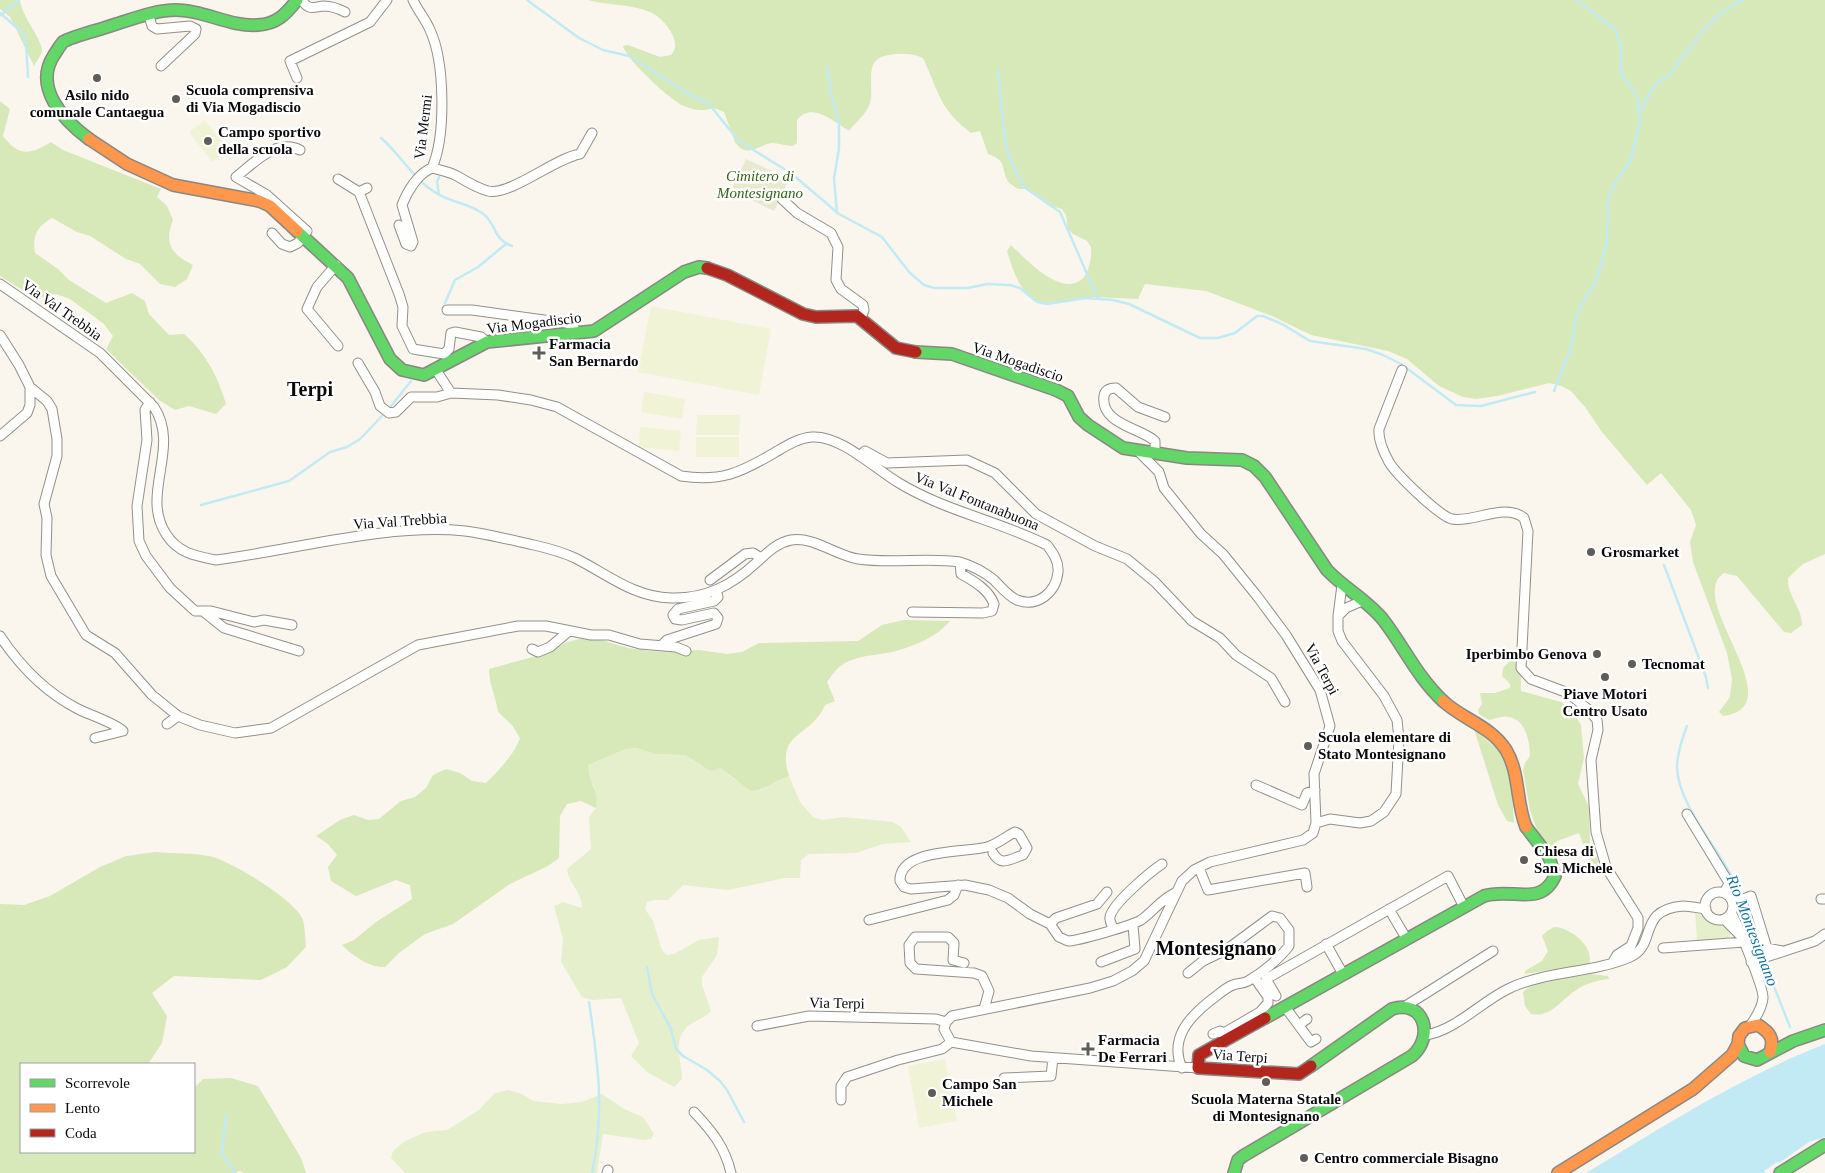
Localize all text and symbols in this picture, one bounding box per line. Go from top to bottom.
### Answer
marker: Asilo nido comunale Cantaegua [91,72,103,84]
place label: Scuola comprensiva di Via Mogadiscio [186,82,314,115]
place label: Asilo nido comunale Cantaegua [30,87,165,120]
marker: Scuola comprensiva di Via Mogadiscio [170,93,182,105]
street label: Via Mermi [411,94,435,160]
place label: Campo sportivo della scuola [218,124,321,157]
marker: Campo sportivo della scuola [202,135,214,147]
park label: Cimitero di Montesignano [716,168,803,201]
street label: Via Val Trebbia [19,277,105,344]
street label: Via Mogadiscio [486,309,582,337]
place label: Farmacia San Bernardo [549,336,639,369]
street label: Via Mogadiscio [970,339,1066,385]
marker: Farmacia San Bernardo [533,347,545,359]
district label: Terpi [287,378,333,401]
street label: Via Val Fontanabuona [912,469,1042,533]
street label: Via Val Trebbia [353,510,448,532]
place label: Grosmarket [1601,544,1679,560]
marker: Grosmarket [1585,546,1597,558]
street label: Via Terpi [1302,641,1342,697]
place label: Iperbimbo Genova [1466,646,1587,662]
marker: Iperbimbo Genova [1591,648,1603,660]
place label: Tecnomat [1642,656,1705,672]
marker: Tecnomat [1626,658,1638,670]
marker: Piave Motori Centro Usato [1599,671,1611,683]
place label: Piave Motori Centro Usato [1562,686,1648,719]
place label: Scuola elementare di Stato Montesignano [1318,729,1451,762]
marker: Scuola elementare di Stato Montesignano [1302,740,1314,752]
place label: Chiesa di San Michele [1534,843,1613,876]
marker: Chiesa di San Michele [1518,854,1530,866]
water label: Rio Montesignano [1722,871,1782,989]
district label: Montesignano [1155,937,1277,960]
street label: Via Terpi [809,995,865,1011]
place label: Farmacia De Ferrari [1098,1032,1167,1065]
marker: Farmacia De Ferrari [1082,1043,1094,1055]
street label: Via Terpi [1212,1046,1268,1066]
legend [20,1063,195,1153]
text: Scorrevole [65,1075,130,1091]
place label: Campo San Michele [942,1076,1017,1109]
marker: Scuola Materna Statale di Montesignano [1260,1076,1272,1088]
marker: Campo San Michele [926,1087,938,1099]
place label: Scuola Materna Statale di Montesignano [1191,1091,1341,1124]
text: Lento [65,1100,100,1116]
text: Coda [65,1125,97,1141]
place label: Centro commerciale Bisagno [1314,1150,1498,1166]
marker: Centro commerciale Bisagno [1298,1152,1310,1164]

